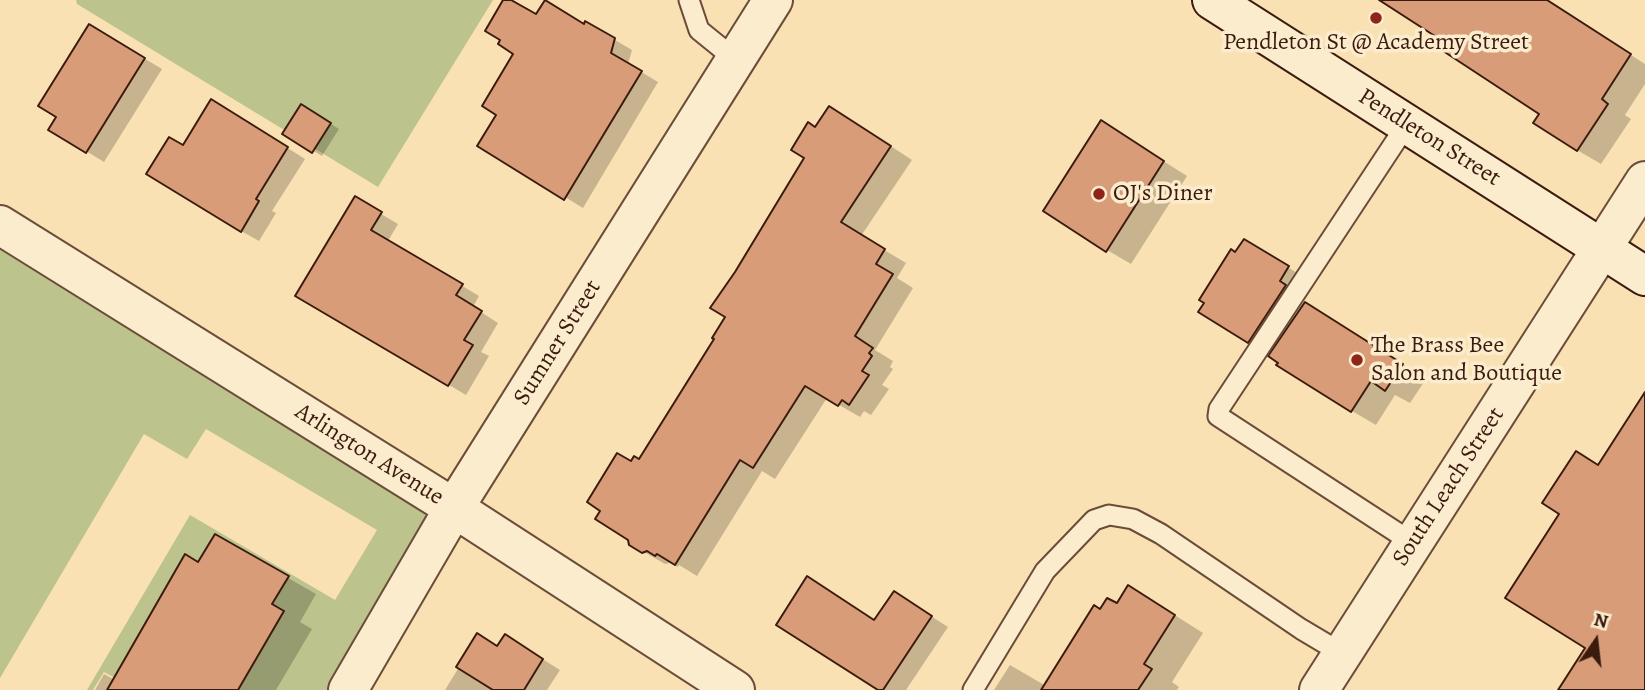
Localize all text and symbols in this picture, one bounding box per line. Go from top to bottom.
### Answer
marker: Pendleton St @ Academy Street [1368,10,1384,26]
place label: Pendleton St @ Academy Street [1223,29,1529,57]
street label: Pendleton Street [1353,83,1505,193]
place label: OJ's Diner [1113,180,1213,208]
marker: OJ's Diner [1091,186,1107,202]
street label: Sumner Street [508,275,608,411]
place label: The Brass Bee Salon and Boutique [1371,332,1562,388]
marker: The Brass Bee Salon and Boutique [1349,352,1365,368]
street label: Arlington Avenue [289,398,449,512]
street label: South Leach Street [1387,402,1511,572]
north arrow [1561,606,1631,676]
text: N [1591,606,1611,635]

